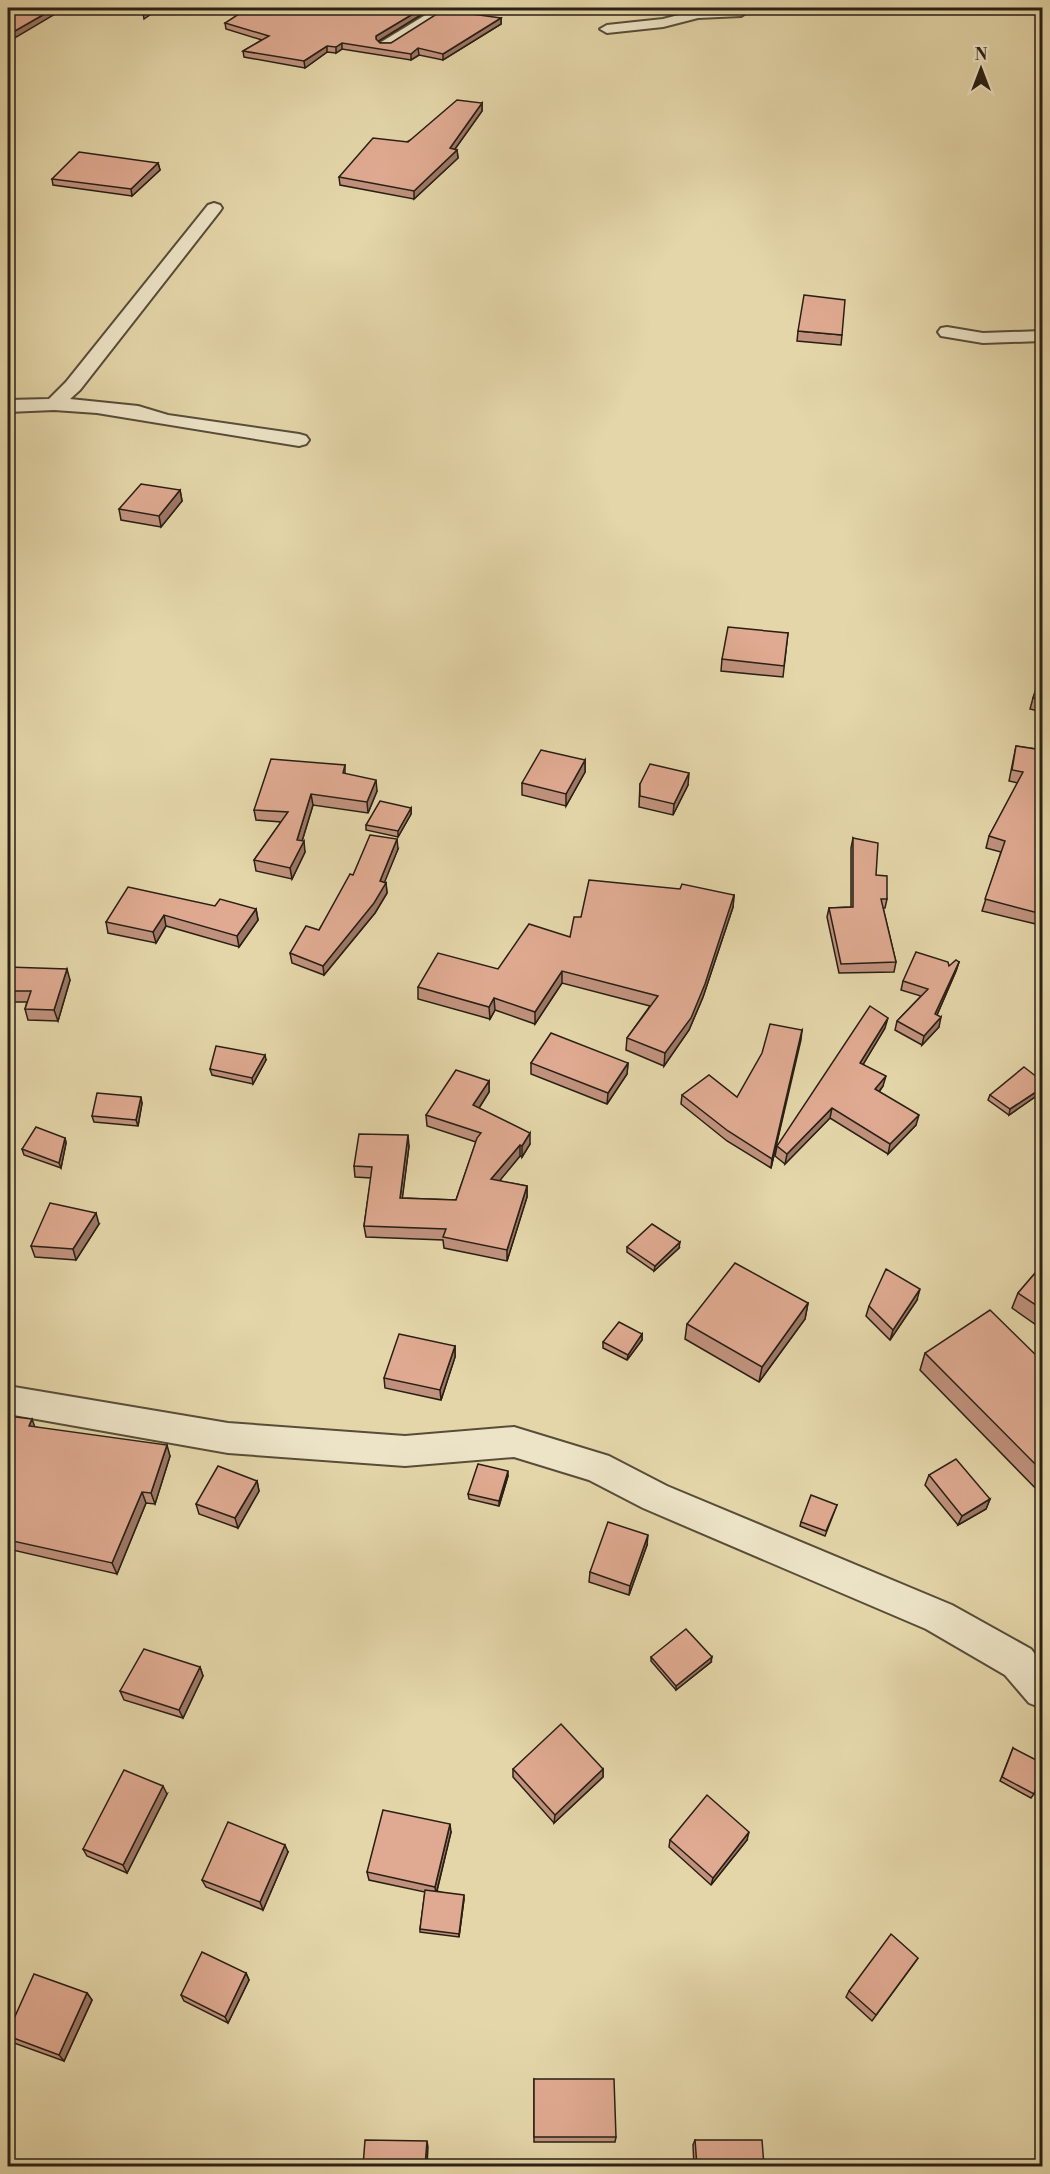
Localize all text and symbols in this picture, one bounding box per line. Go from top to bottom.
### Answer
north arrow [951,39,1011,99]
text: N [975,45,988,65]

